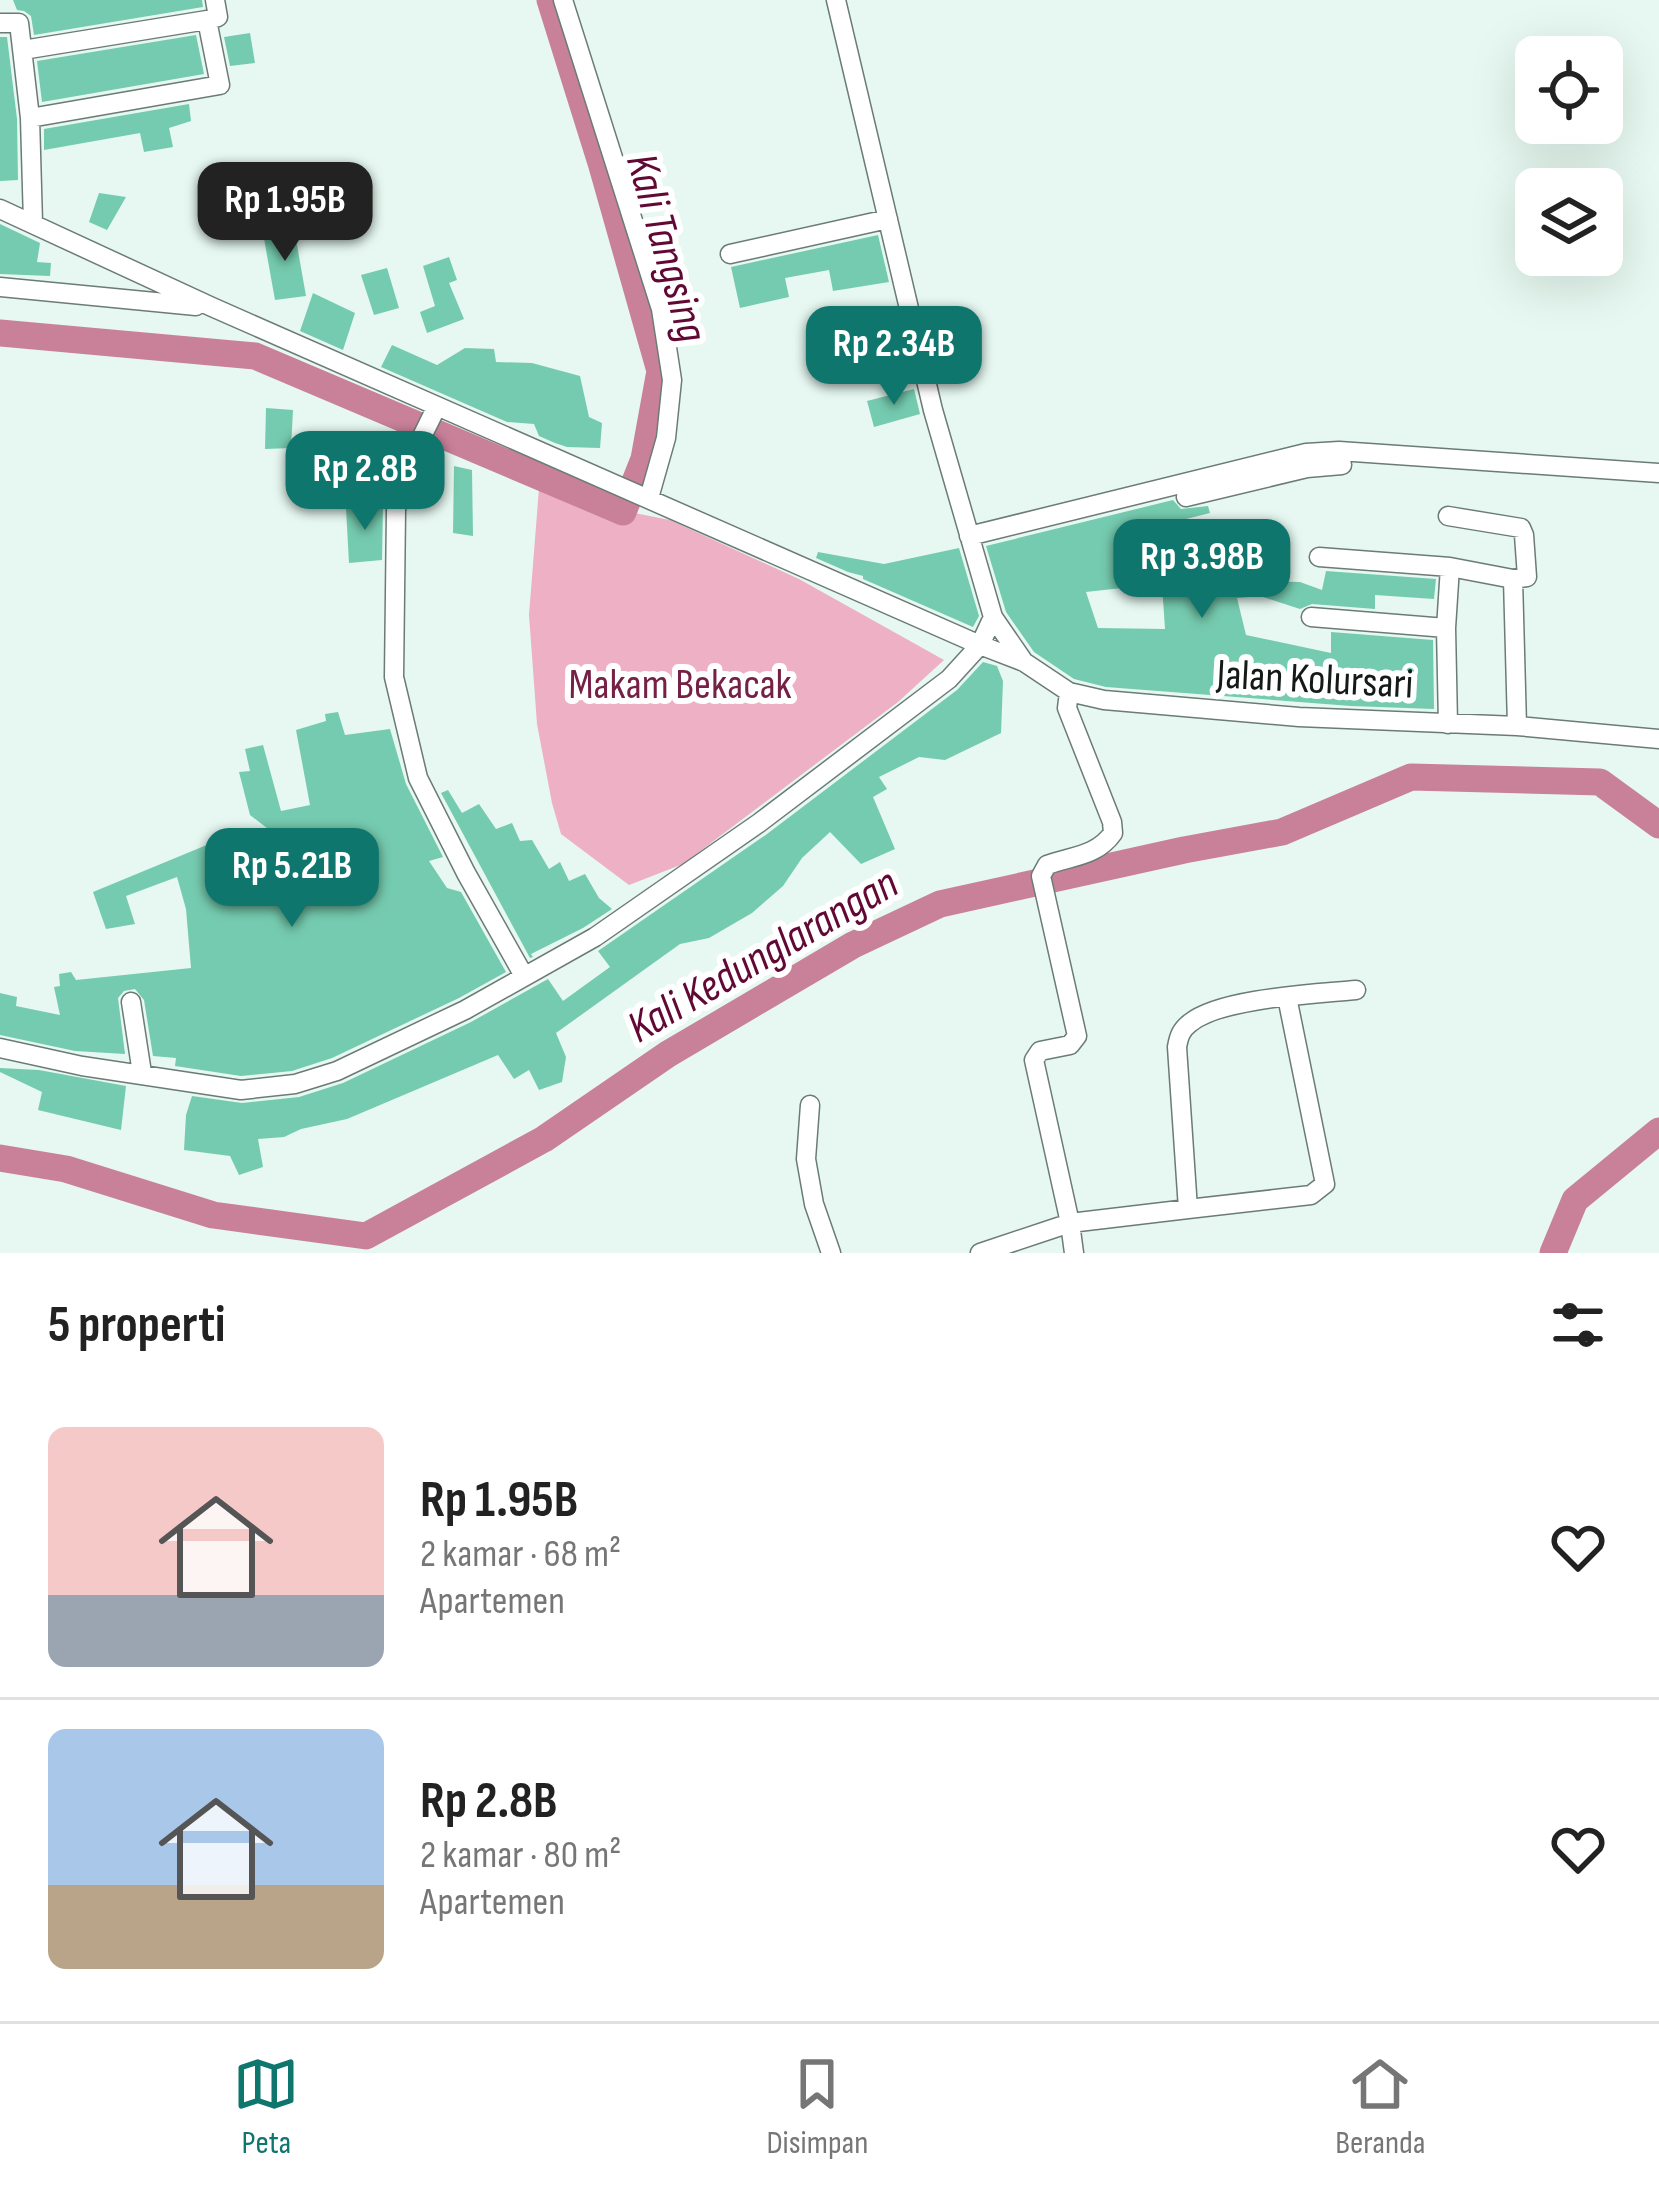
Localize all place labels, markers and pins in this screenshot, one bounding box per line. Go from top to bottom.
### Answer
pin: Rp 1.95B [161,162,409,264]
pin: Rp 2.34B [770,306,1018,408]
pin: Rp 2.8B [254,431,476,533]
pin: Rp 3.98B [1078,519,1326,621]
pin: Rp 5.21B [168,828,416,930]

